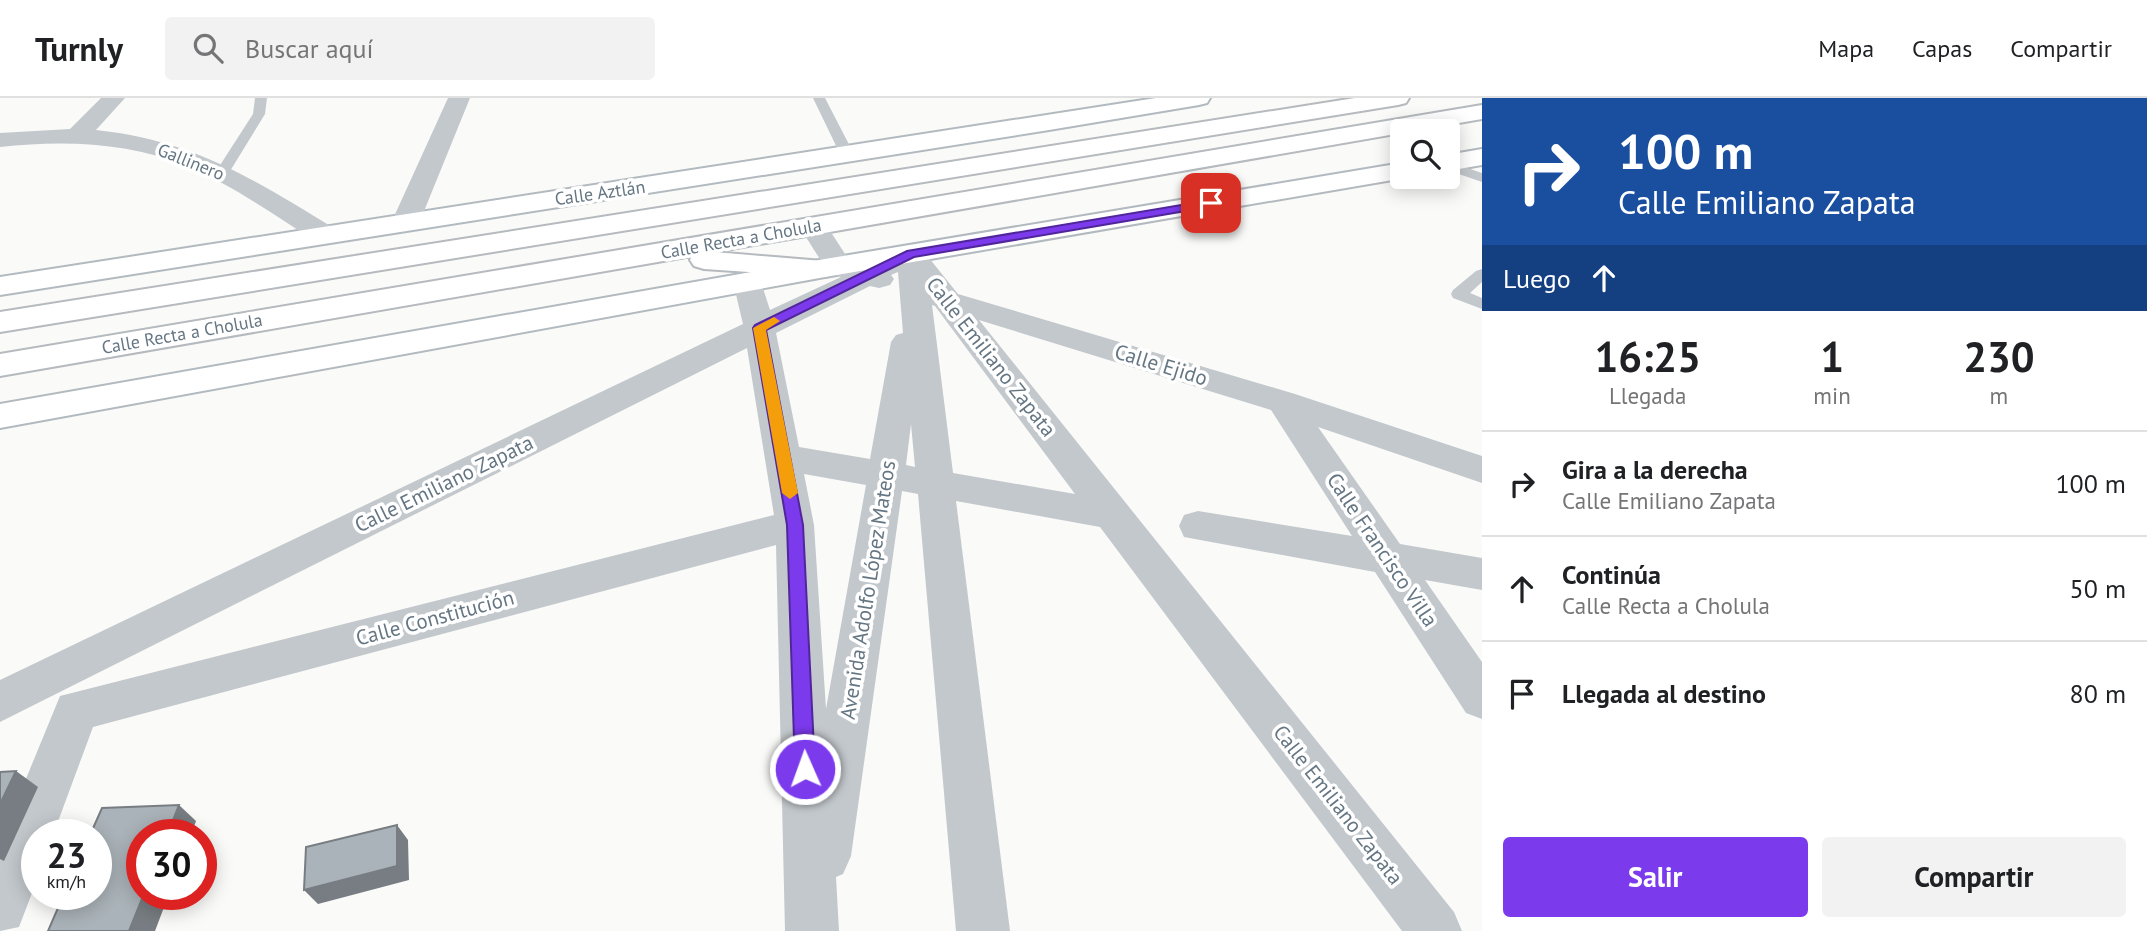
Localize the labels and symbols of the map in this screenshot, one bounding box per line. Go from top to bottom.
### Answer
street label: Gallinero [154,138,228,185]
pin [1181,173,1241,233]
street label: Calle Aztlán [553,175,647,210]
street label: Calle Recta a Cholula [659,213,823,264]
street label: Calle Emiliano Zapata [921,271,1062,442]
street label: Calle Recta a Cholula [100,308,264,359]
street label: Calle Ejido [1111,338,1211,391]
street label: Calle Emiliano Zapata [350,429,537,538]
street label: Avenida Adolfo López Mateos [834,459,901,721]
street label: Calle Francisco Villa [1321,468,1444,632]
street label: Calle Constitución [353,583,517,652]
street label: Calle Emiliano Zapata [1268,719,1409,890]
position arrow [768,732,842,806]
speed limit sign: 30 [126,819,217,910]

